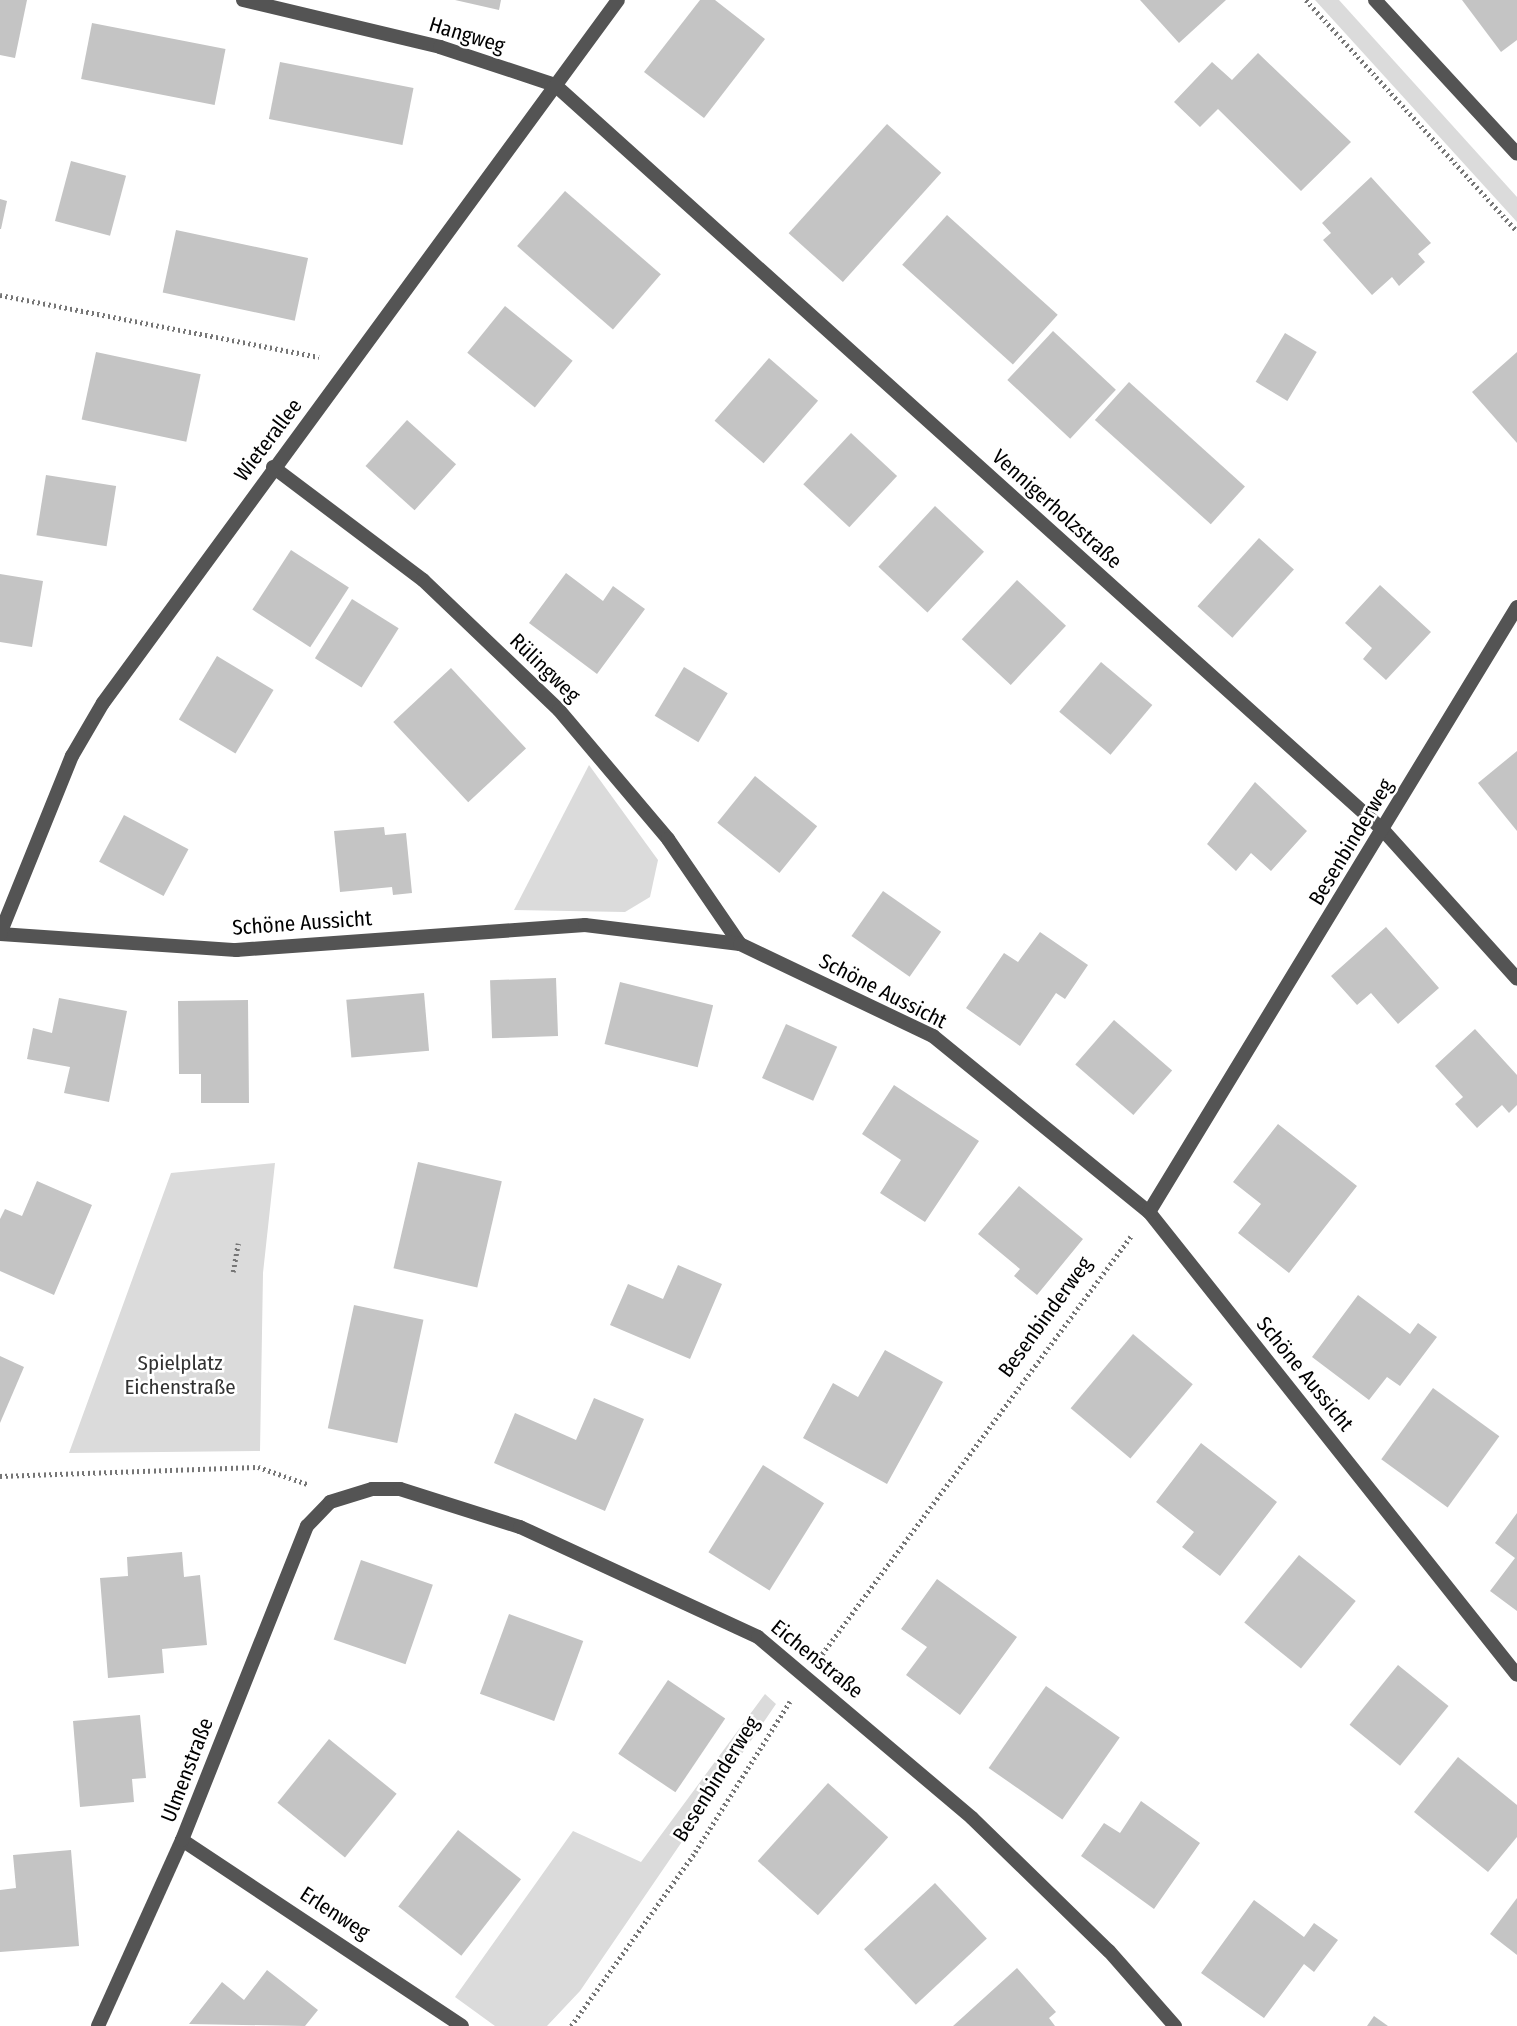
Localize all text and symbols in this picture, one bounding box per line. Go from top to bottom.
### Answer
street label: Hangweg [426,12,508,58]
street label: Wieterallee [229,394,307,486]
street label: Vennigerholzstraße [987,444,1127,574]
street label: Rülingweg [505,628,585,708]
street label: Besenbinderweg [1303,774,1399,910]
street label: Schöne Aussicht [231,906,373,940]
street label: Schöne Aussicht [815,948,951,1034]
street label: Besenbinderweg [993,1252,1097,1382]
street label: Schöne Aussicht [1251,1312,1359,1436]
park label: Spielplatz Eichenstraße [124,1350,236,1400]
street label: Eichenstraße [766,1614,868,1704]
street label: Besenbinderweg [667,1712,765,1846]
street label: Ulmenstraße [156,1714,218,1826]
street label: Erlenweg [295,1881,375,1945]

